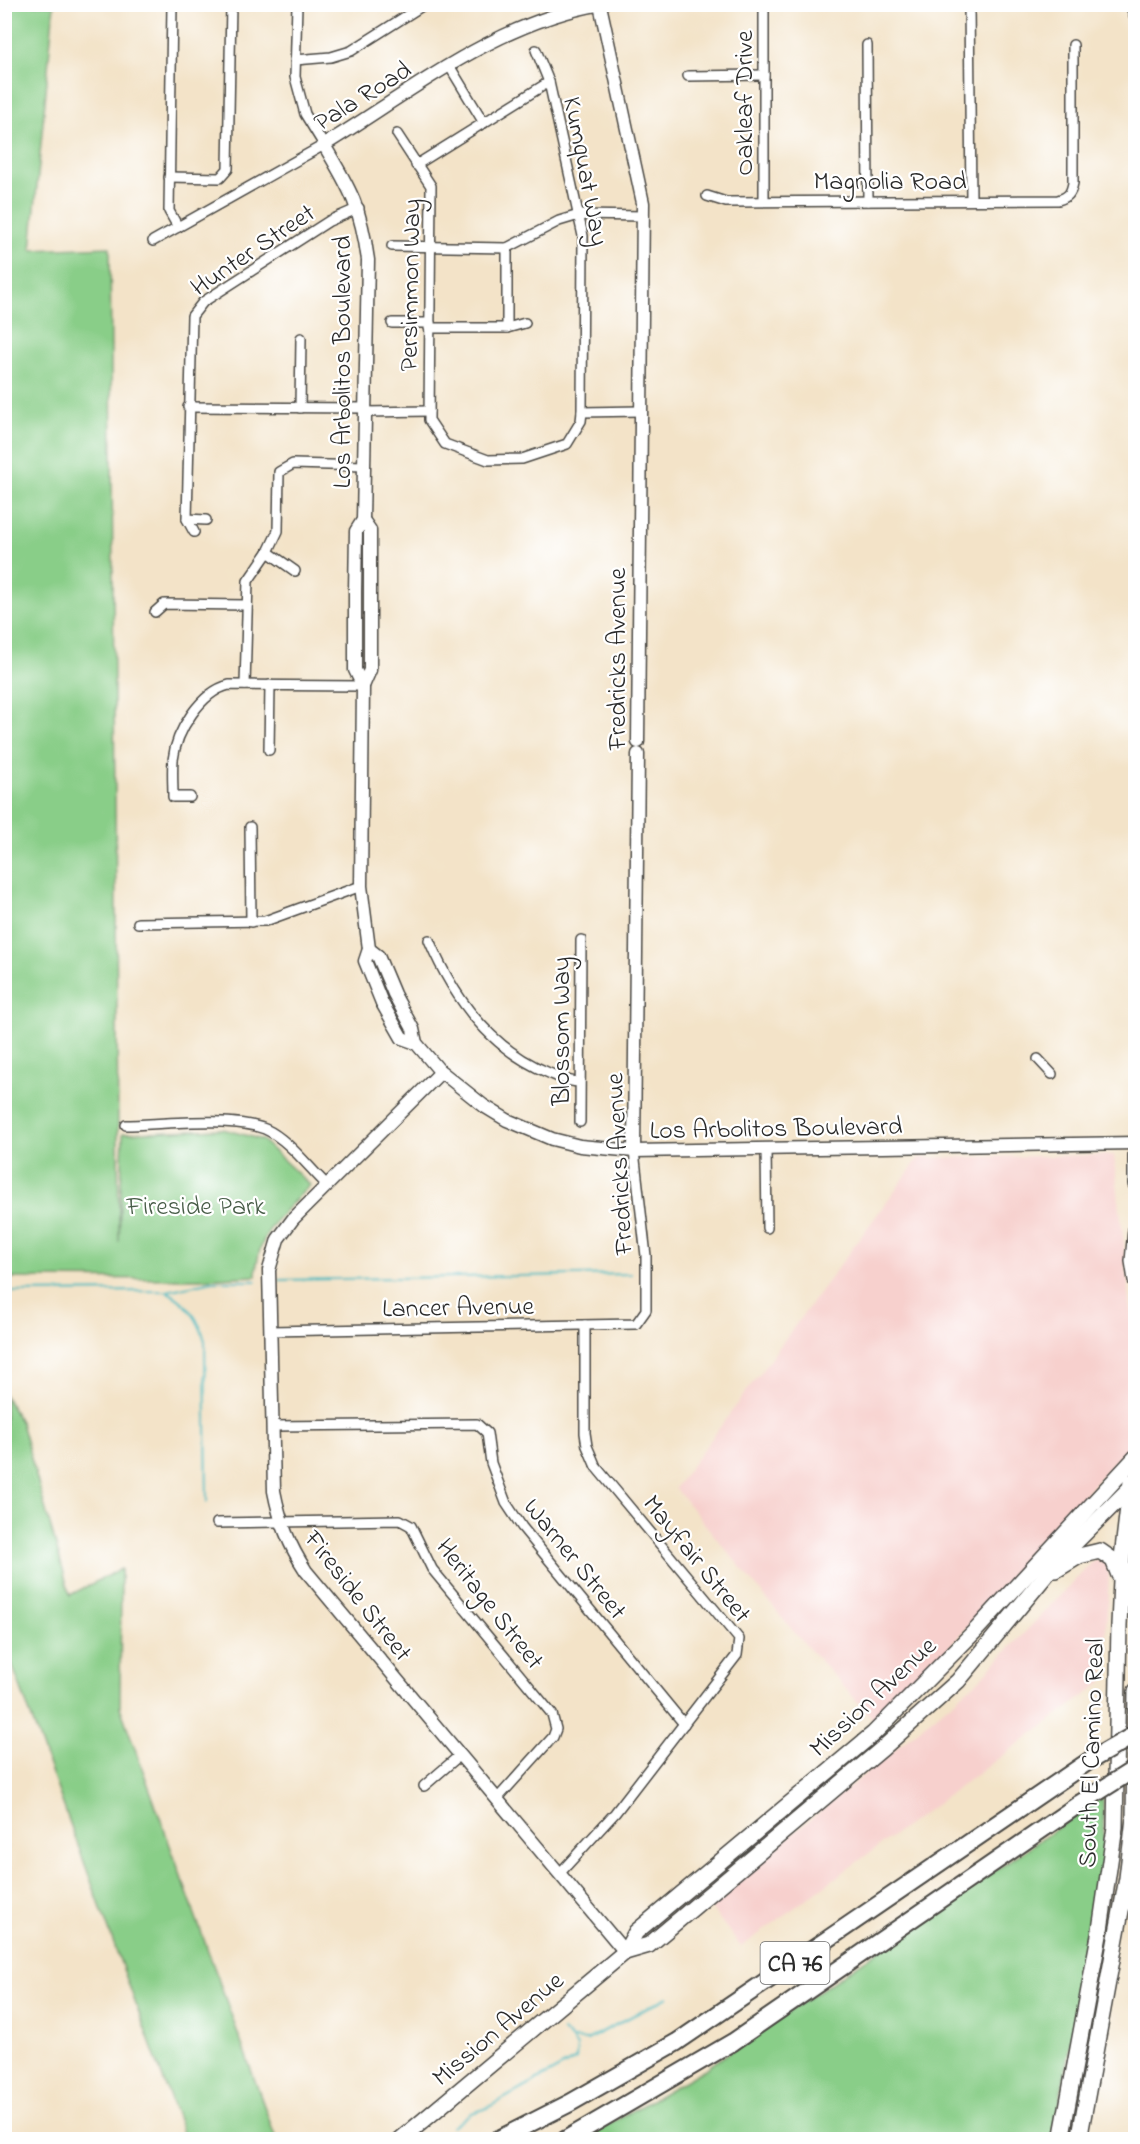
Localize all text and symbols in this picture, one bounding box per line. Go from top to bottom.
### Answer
street label: Oakleaf Drive [727,30,765,176]
street label: Pala Road [307,52,420,143]
street label: Kumquat Way [551,94,617,249]
street label: Magnolia Road [813,164,967,202]
street label: Hunter Street [184,196,324,307]
street label: Persimmon Way [391,198,433,372]
street label: Los Arbolitos Boulevard [325,235,363,489]
street label: Fredricks Avenue [600,568,638,751]
street label: Blossom Way [544,956,582,1107]
street label: Fredricks Avenue [597,1072,645,1257]
street label: Los Arbolitos Boulevard [649,1109,903,1151]
park label: Fireside Park [126,1189,266,1227]
street label: Lancer Avenue [382,1289,535,1329]
street label: Mayfair Street [632,1488,759,1632]
street label: Warner Street [513,1491,635,1629]
street label: Fireside Street [293,1522,420,1671]
street label: Heritage Street [425,1531,552,1679]
street label: Mission Avenue [802,1629,947,1767]
street label: South El Camino Real [1070,1638,1116,1869]
road number: CA 76 [760,1942,830,1984]
street label: Mission Avenue [425,1963,574,2097]

